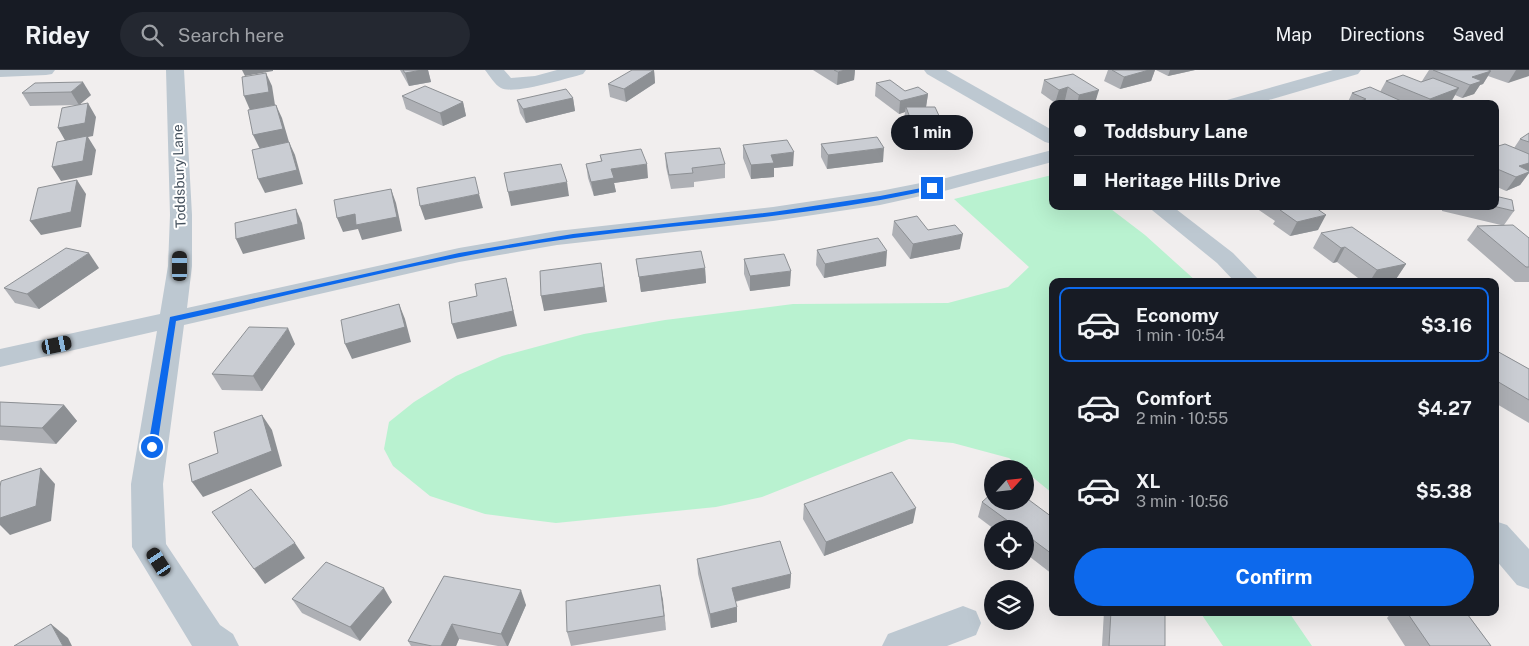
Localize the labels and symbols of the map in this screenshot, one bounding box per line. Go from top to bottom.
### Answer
callout: 1 min [891,116,973,150]
street label: Toddsbury Lane [169,124,189,228]
route end [921,177,943,199]
car [172,251,187,281]
car [40,335,73,355]
route start [141,436,163,458]
north arrow [984,460,1034,510]
car [144,545,173,579]

